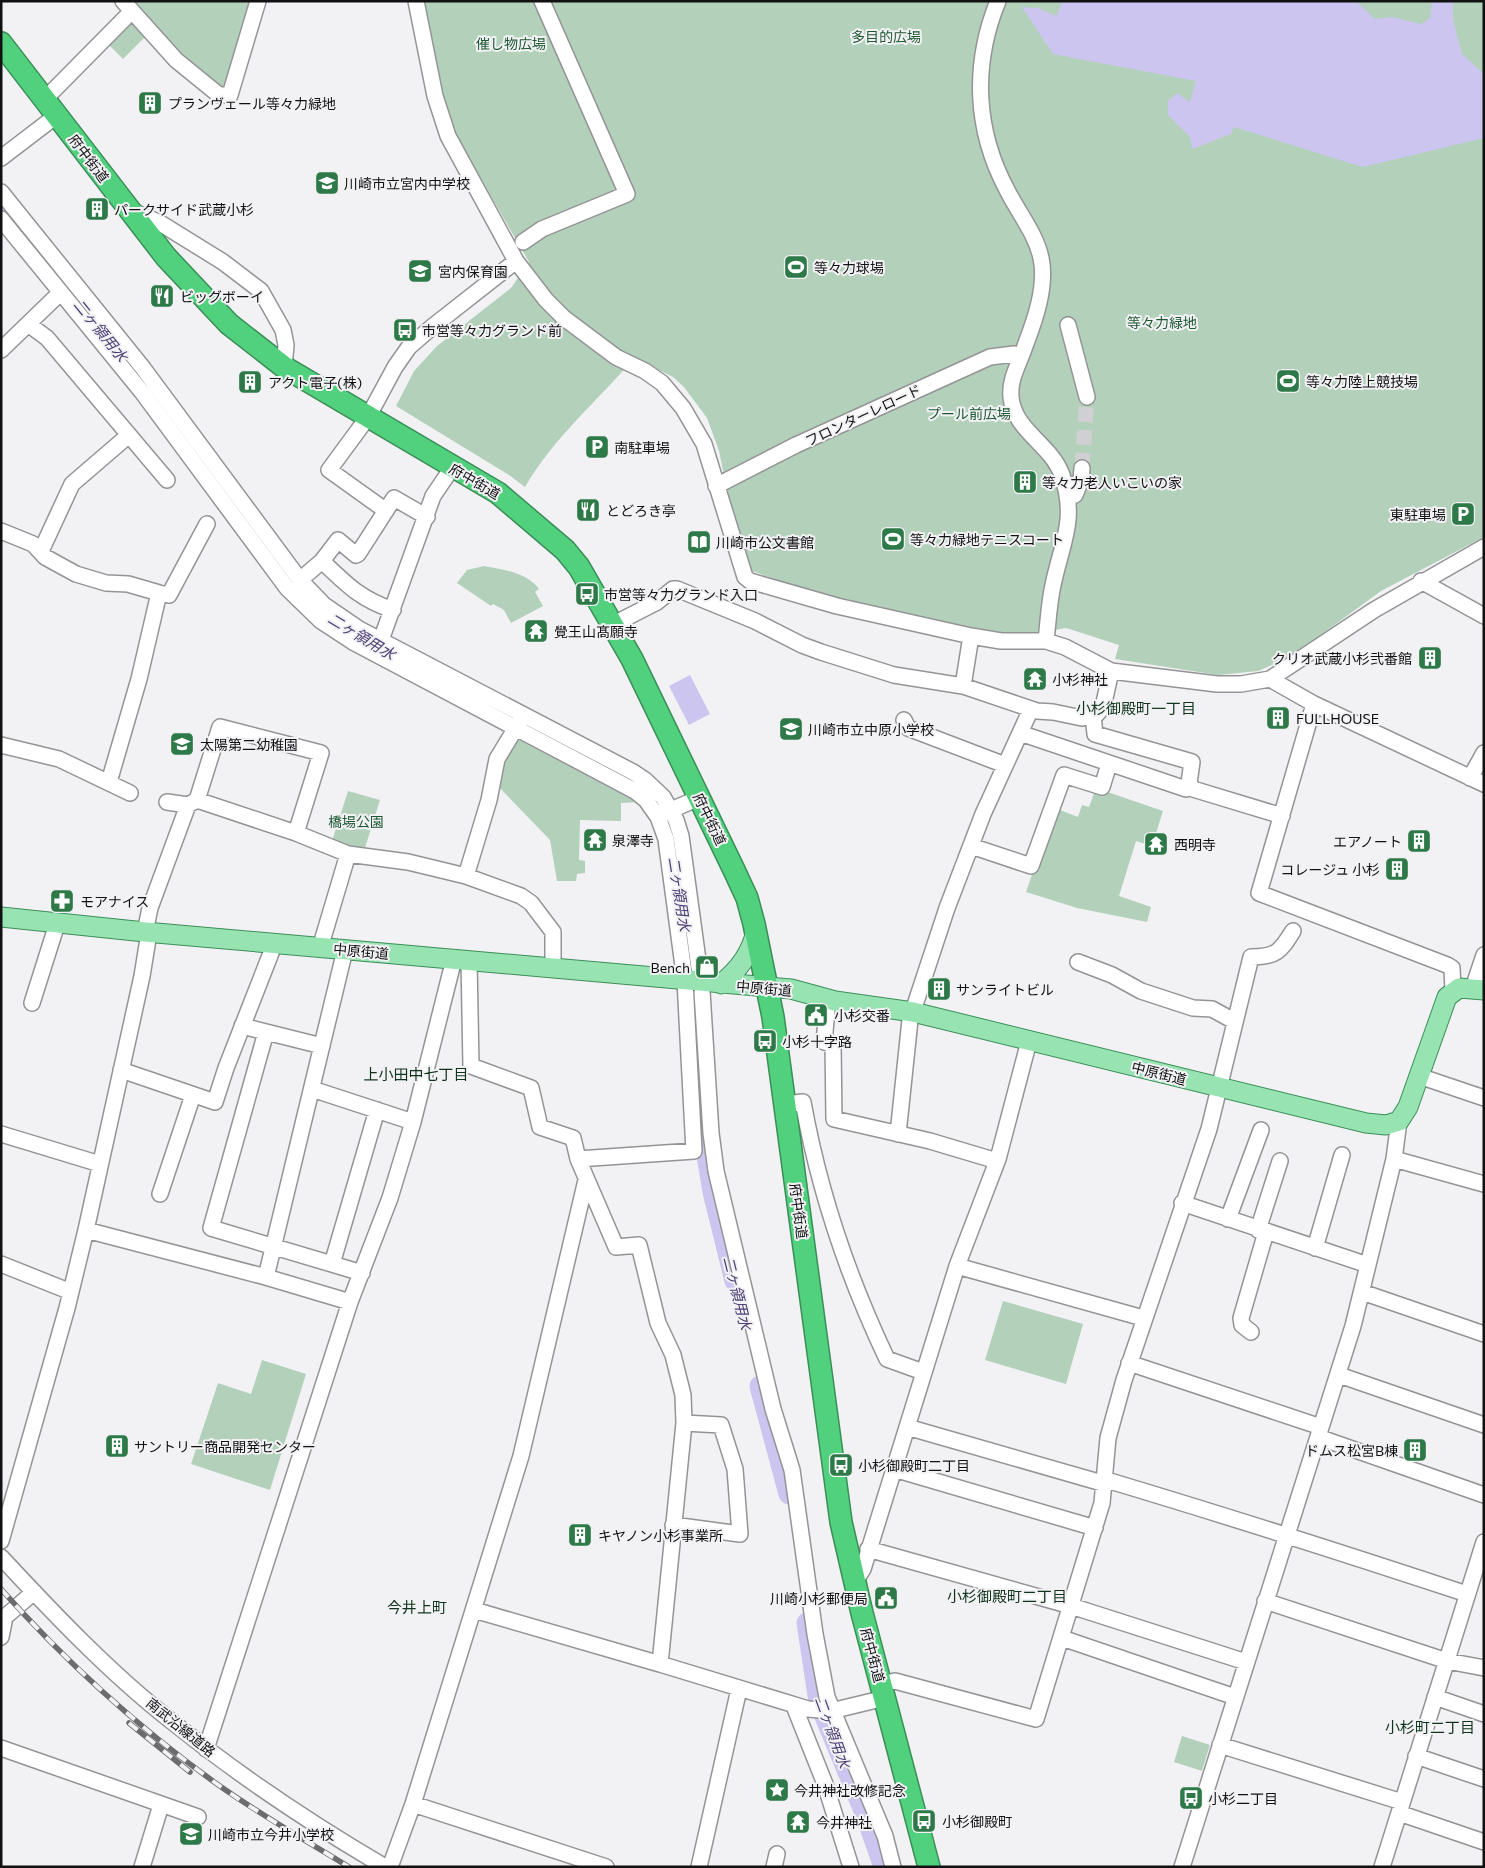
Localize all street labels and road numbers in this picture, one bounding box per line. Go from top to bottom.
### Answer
street label: 府中街道 [65,131,113,185]
street label: フロンターレロード [802,381,924,449]
street label: 府中街道 [447,460,503,502]
street label: 府中街道 [690,790,730,848]
street label: 中原街道 [332,940,390,962]
street label: 中原街道 [735,977,793,999]
street label: 中原街道 [1130,1058,1188,1088]
street label: 府中街道 [787,1182,811,1240]
street label: 府中街道 [858,1626,888,1684]
street label: 南武沿線道路 [143,1694,219,1760]

